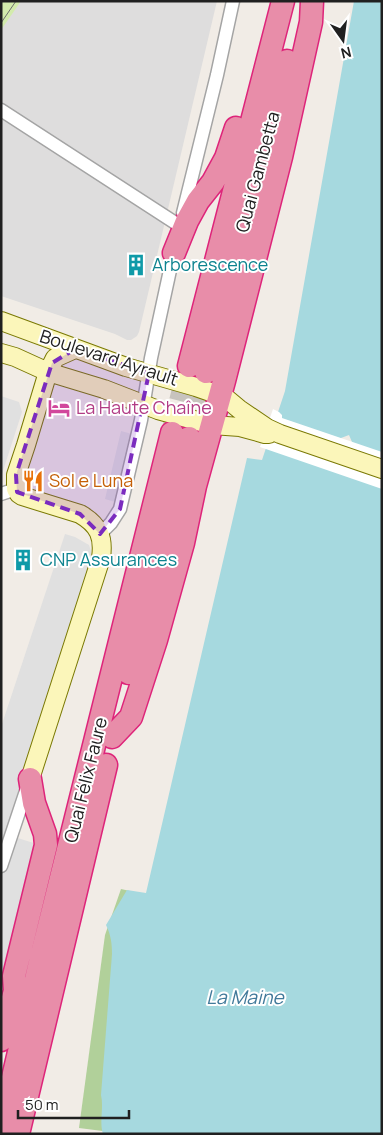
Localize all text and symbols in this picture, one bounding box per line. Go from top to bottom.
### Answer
north arrow [318,15,368,65]
text: N [339,43,353,64]
street label: Quai Gambetta [229,109,285,235]
building icon: Arborescence [123,252,149,278]
place label: Arborescence [152,252,268,276]
street label: Boulevard Ayrault [37,323,182,391]
hotel icon: La Haute Chaîne [46,395,72,421]
place label: La Haute Chaîne [76,395,212,419]
restaurant icon: Sol e Luna [20,468,46,494]
place label: Sol e Luna [49,468,133,492]
building icon: CNP Assurances [10,547,36,573]
place label: CNP Assurances [40,547,177,571]
street label: Quai Félix Faure [58,715,112,845]
water label: La Maine [206,984,286,1010]
scale bar [18,1088,129,1120]
text: 50 m [25,1094,59,1115]

